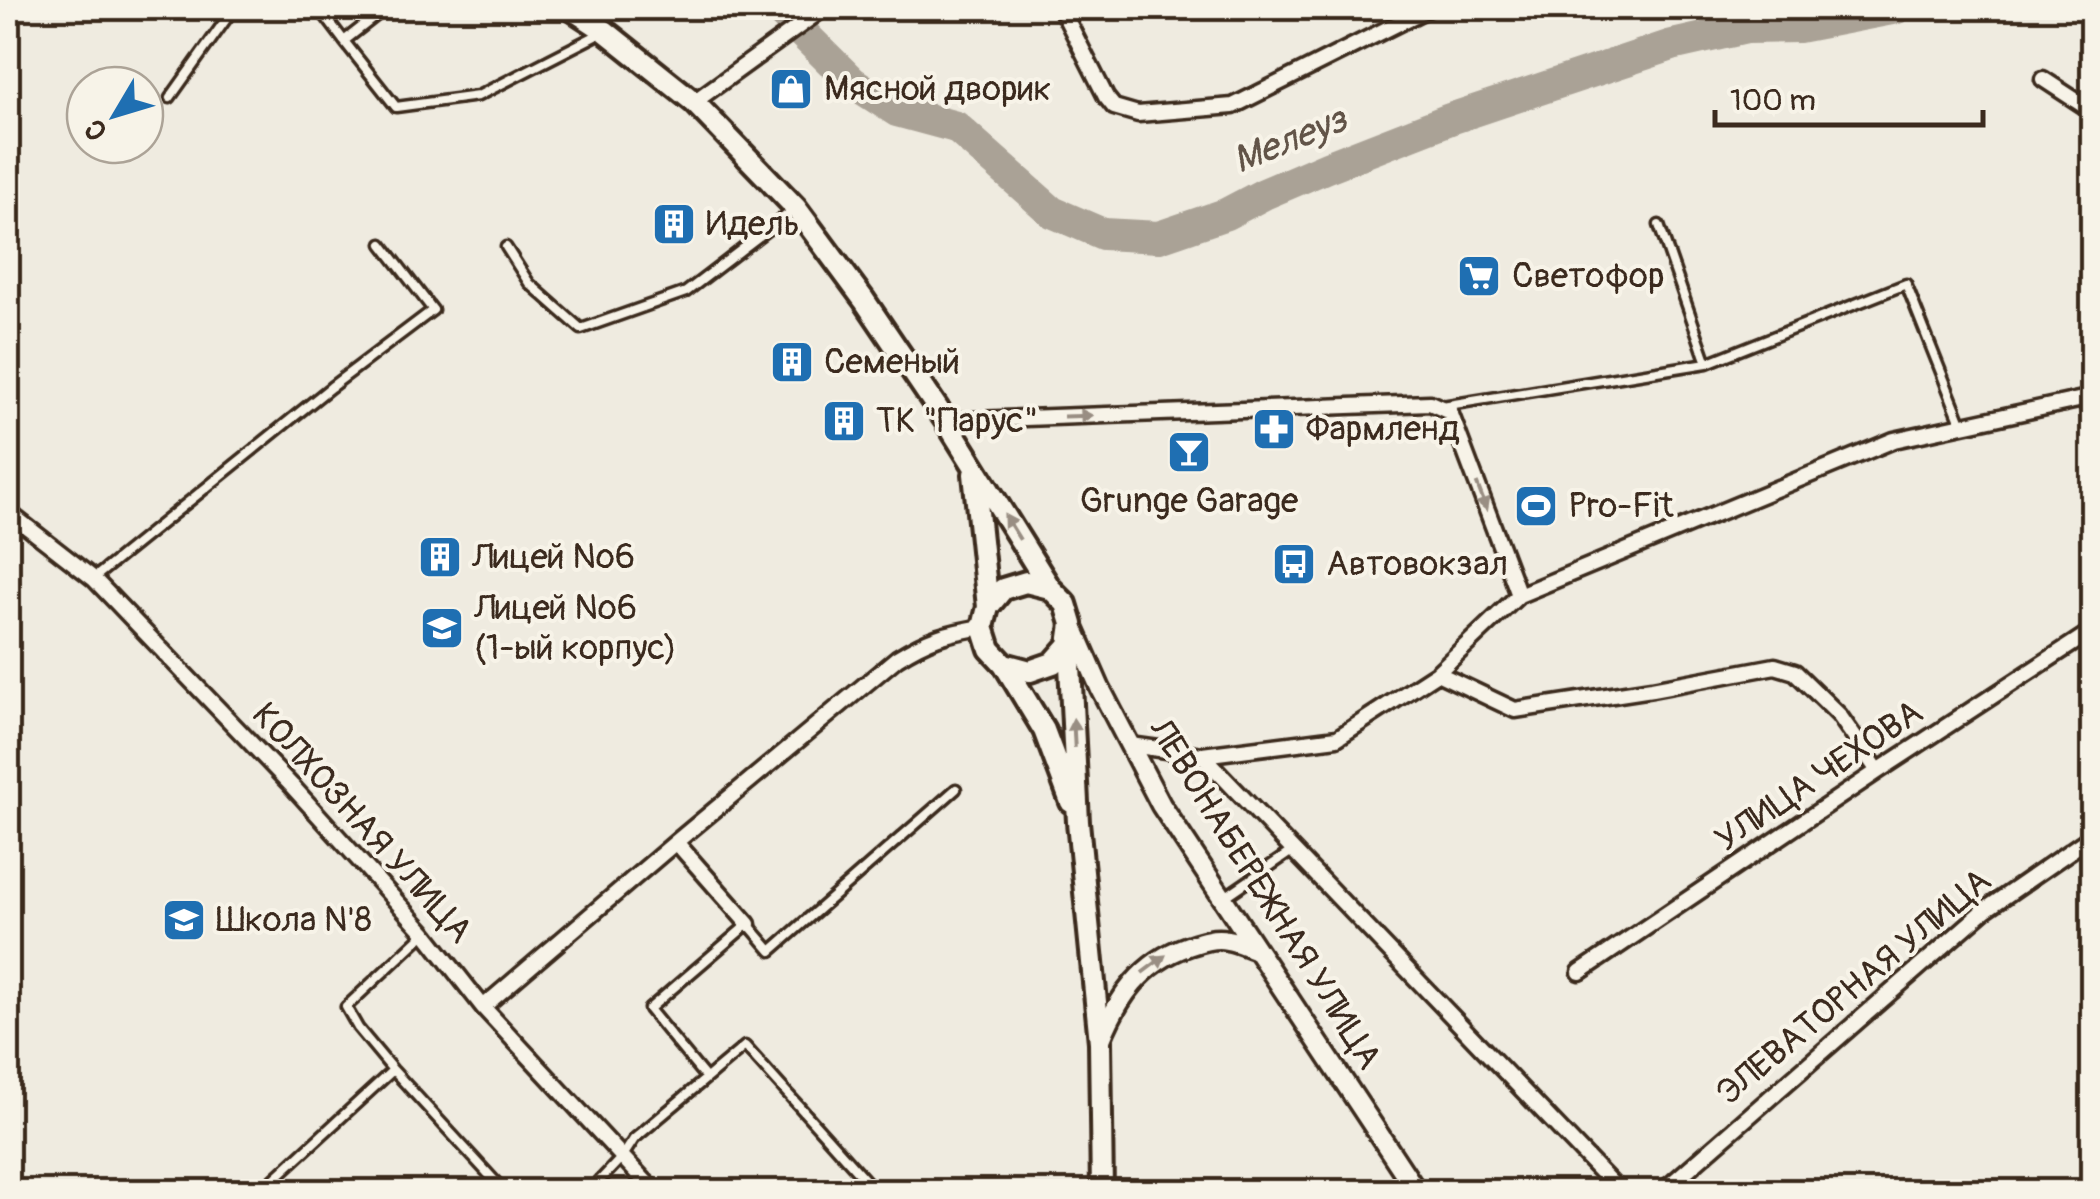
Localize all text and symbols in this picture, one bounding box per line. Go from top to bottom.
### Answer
north arrow [65,65,165,165]
scale bar [1715,65,1982,127]
shop icon: Мясной дворик [768,66,814,112]
place label: Мясной дворик [824,67,1051,111]
text: 100 m [1730,82,1816,119]
water label: Мелеуз [1226,95,1356,185]
text: С [77,112,116,147]
building icon: Идель [651,201,697,247]
place label: Идель [706,202,800,246]
supermarket icon: Светофор [1456,253,1502,299]
place label: Светофор [1512,254,1664,298]
building icon: Семеный [769,339,815,385]
place label: Семеный [824,340,960,384]
building icon: ТК "Парус" [821,398,867,444]
place label: ТК "Парус" [876,399,1038,443]
pharmacy icon: Фармленд [1251,406,1297,452]
one-way arrow [1063,407,1095,423]
place label: Фармленд [1306,407,1459,451]
bar icon: Grunge Garage [1166,429,1212,475]
place label: Grunge Garage [1080,479,1298,523]
one-way arrow [1475,483,1491,513]
sports icon: Pro-Fit [1513,483,1559,529]
place label: Pro-Fit [1568,484,1674,528]
one-way arrow [1003,514,1021,541]
building icon: Лицей №6 [417,534,463,580]
place label: Лицей №6 [471,535,635,579]
bus stop icon: Автовокзал [1271,541,1317,587]
place label: Автовокзал [1326,542,1508,586]
place label: Лицей №6 (1-ый корпус) [473,586,677,670]
school or university icon: Лицей №6 (1-ый корпус) [419,605,465,651]
street label: УЛИЦА ЧЕХОВА [1707,690,1931,862]
street label: КОЛХОЗНАЯ УЛИЦА [242,694,482,952]
street label: ЛЕВОНАБЕРЕЖНАЯ УЛИЦА [1138,710,1391,1077]
one-way arrow [1065,717,1081,749]
street label: ЭЛЕВАТОРНАЯ УЛИЦА [1708,859,2000,1115]
school or university icon: Школа N'8 [161,897,207,943]
place label: Школа N'8 [216,898,372,942]
one-way arrow [1141,953,1167,974]

